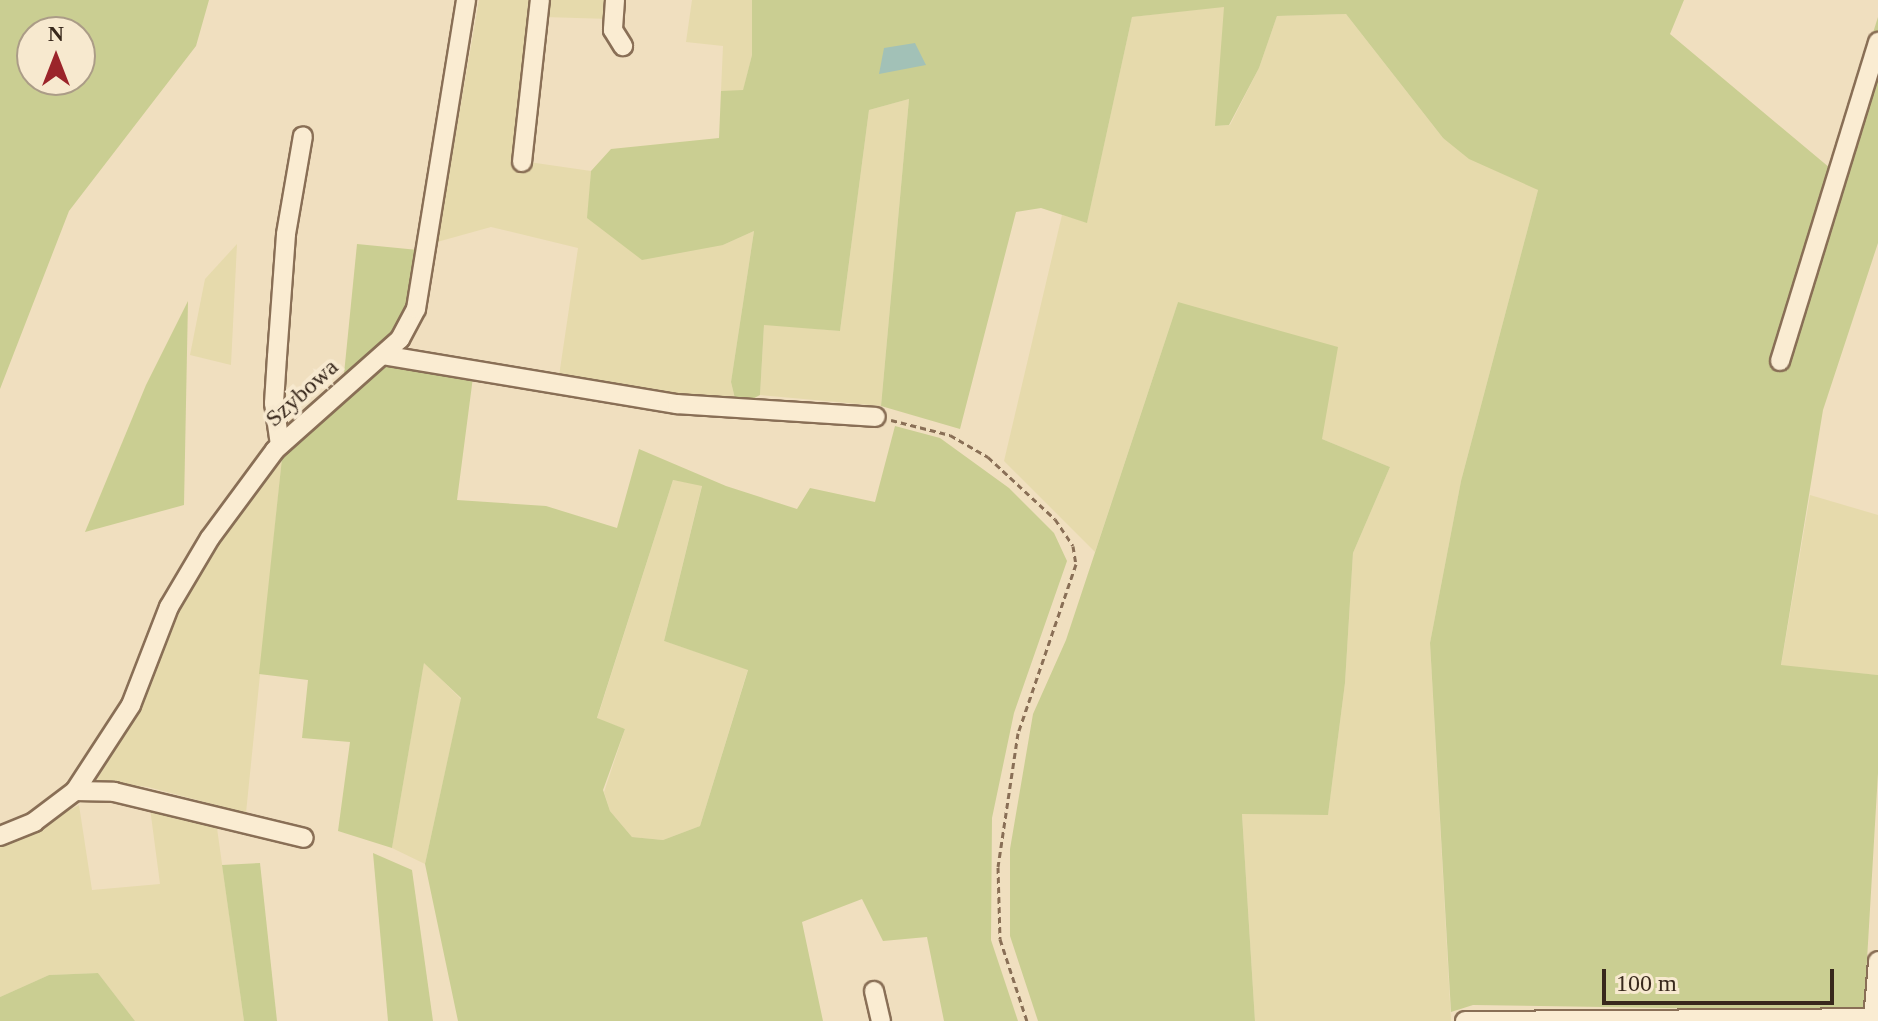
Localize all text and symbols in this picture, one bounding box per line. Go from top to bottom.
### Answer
north arrow [16,16,96,96]
text: N [48,21,64,46]
street label: Szybowa [260,353,344,433]
scale bar [1606,953,1838,1003]
text: 100 m [1616,970,1677,996]

